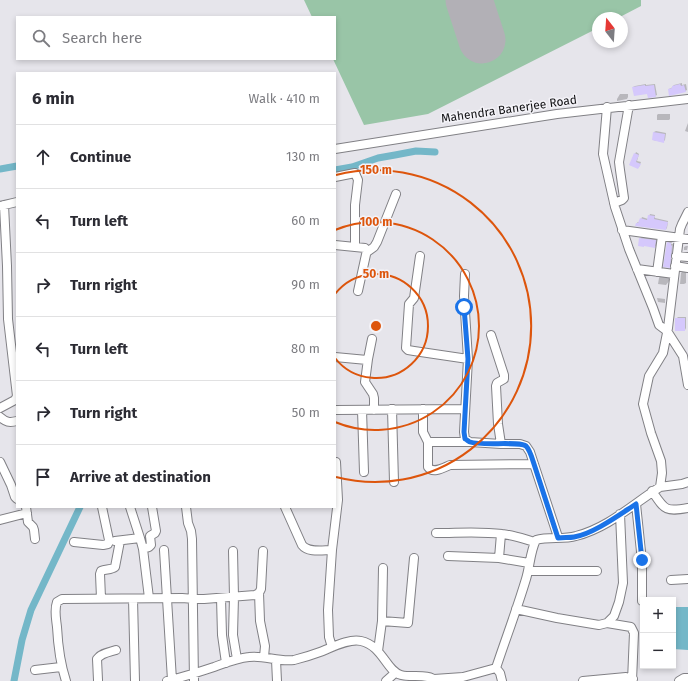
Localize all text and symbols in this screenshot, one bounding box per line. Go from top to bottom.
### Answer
north arrow [592,12,628,48]
search box [16,16,336,60]
icon: search [30,27,52,49]
text: Search here [62,29,142,47]
text: 6 min [32,88,75,109]
text: Walk · 410 m [249,91,320,106]
street label: Mahendra Banerjee Road [440,93,578,125]
icon: ahead [32,146,54,168]
text: Continue [70,148,131,166]
text: 130 m [286,149,320,164]
text: 150 m [360,163,392,177]
icon: left [32,210,54,232]
text: Turn left [70,212,128,230]
text: 60 m [291,213,320,228]
text: 100 m [360,215,392,229]
text: 50 m [363,267,389,281]
icon: right [32,274,54,296]
text: Turn right [70,276,137,294]
text: 90 m [291,277,320,292]
route start [455,298,473,316]
centre of rings [369,319,383,333]
icon: left [32,338,54,360]
text: Turn left [70,340,128,358]
text: 80 m [291,341,320,356]
icon: right [32,402,54,424]
text: Turn right [70,404,137,422]
text: 50 m [292,405,320,420]
icon: arrive [32,466,54,488]
text: Arrive at destination [70,468,211,486]
route end [633,551,651,569]
map controls [640,597,676,669]
button: + [640,597,676,633]
button: − [640,633,676,669]

